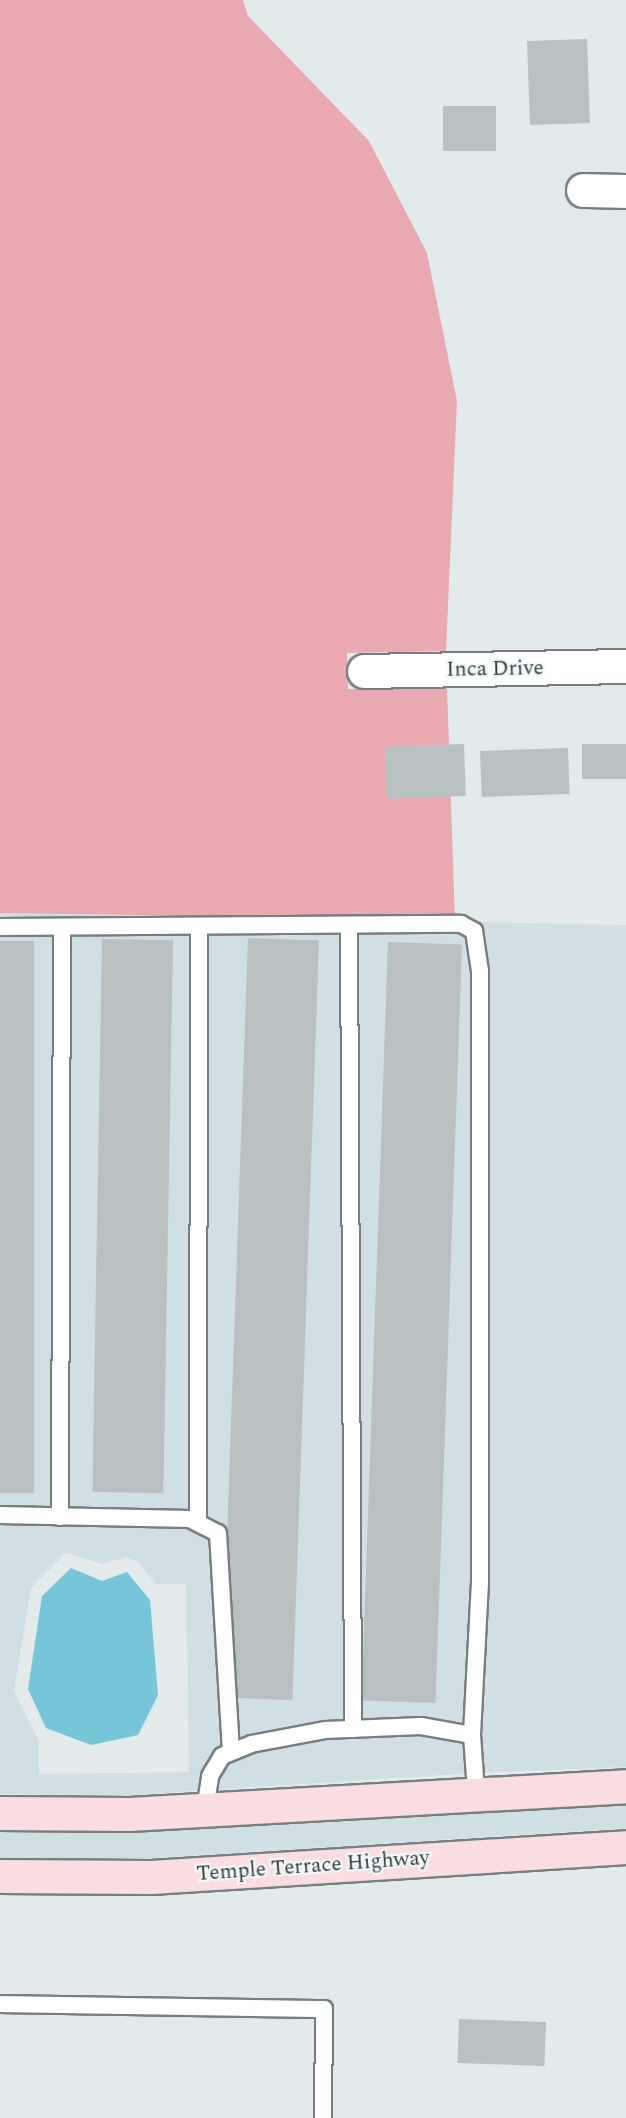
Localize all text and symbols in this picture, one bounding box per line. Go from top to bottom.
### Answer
street label: Inca Drive [446,656,544,682]
street label: Temple Terrace Highway [196,1845,430,1887]

